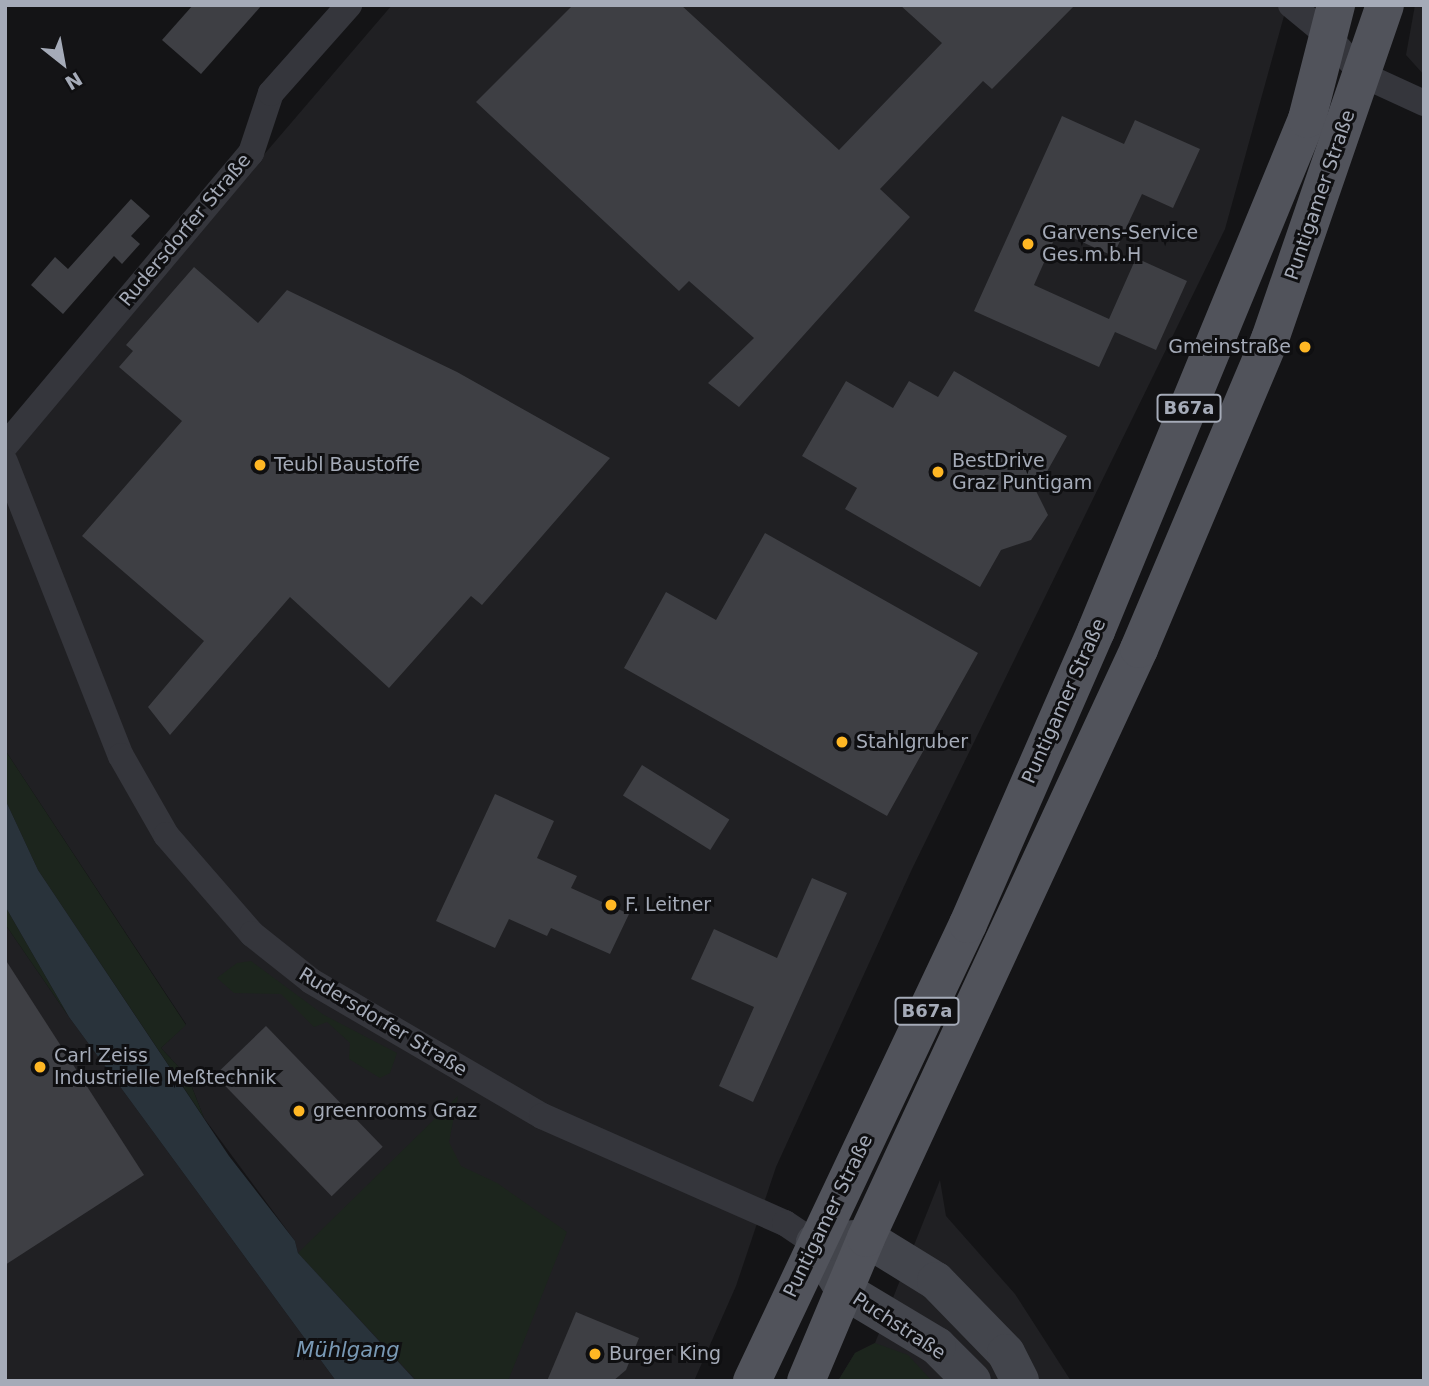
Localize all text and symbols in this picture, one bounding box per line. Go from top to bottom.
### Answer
north arrow [28,28,98,98]
text: N [61,67,86,95]
street label: Puntigamer Straße [1280,107,1360,283]
street label: Rudersdorfer Straße [114,149,256,311]
place label: Garvens-Service Ges.m.b.H [1042,222,1198,266]
marker: Garvens-Service Ges.m.b.H [1020,236,1036,252]
place label: Gmeinstraße [1168,336,1291,358]
marker: Gmeinstraße [1297,339,1313,355]
road number: B67a [1156,394,1222,422]
place label: BestDrive Graz Puntigam [952,450,1092,494]
place label: Teubl Baustoffe [274,454,420,476]
marker: Teubl Baustoffe [252,457,268,473]
marker: BestDrive Graz Puntigam [930,464,946,480]
street label: Puntigamer Straße [1017,615,1111,787]
place label: Stahlgruber [856,731,968,753]
marker: Stahlgruber [834,734,850,750]
place label: F. Leitner [625,894,711,916]
marker: F. Leitner [603,897,619,913]
street label: Rudersdorfer Straße [295,963,471,1081]
road number: B67a [894,996,960,1026]
place label: Carl Zeiss Industrielle Meßtechnik [54,1045,276,1089]
marker: Carl Zeiss Industrielle Meßtechnik [32,1059,48,1075]
place label: greenrooms Graz [313,1100,477,1122]
marker: greenrooms Graz [291,1103,307,1119]
street label: Puntigamer Straße [779,1131,877,1301]
street label: Puchstraße [848,1288,950,1364]
water label: Mühlgang [296,1337,400,1363]
place label: Burger King [609,1343,721,1365]
marker: Burger King [587,1346,603,1362]

